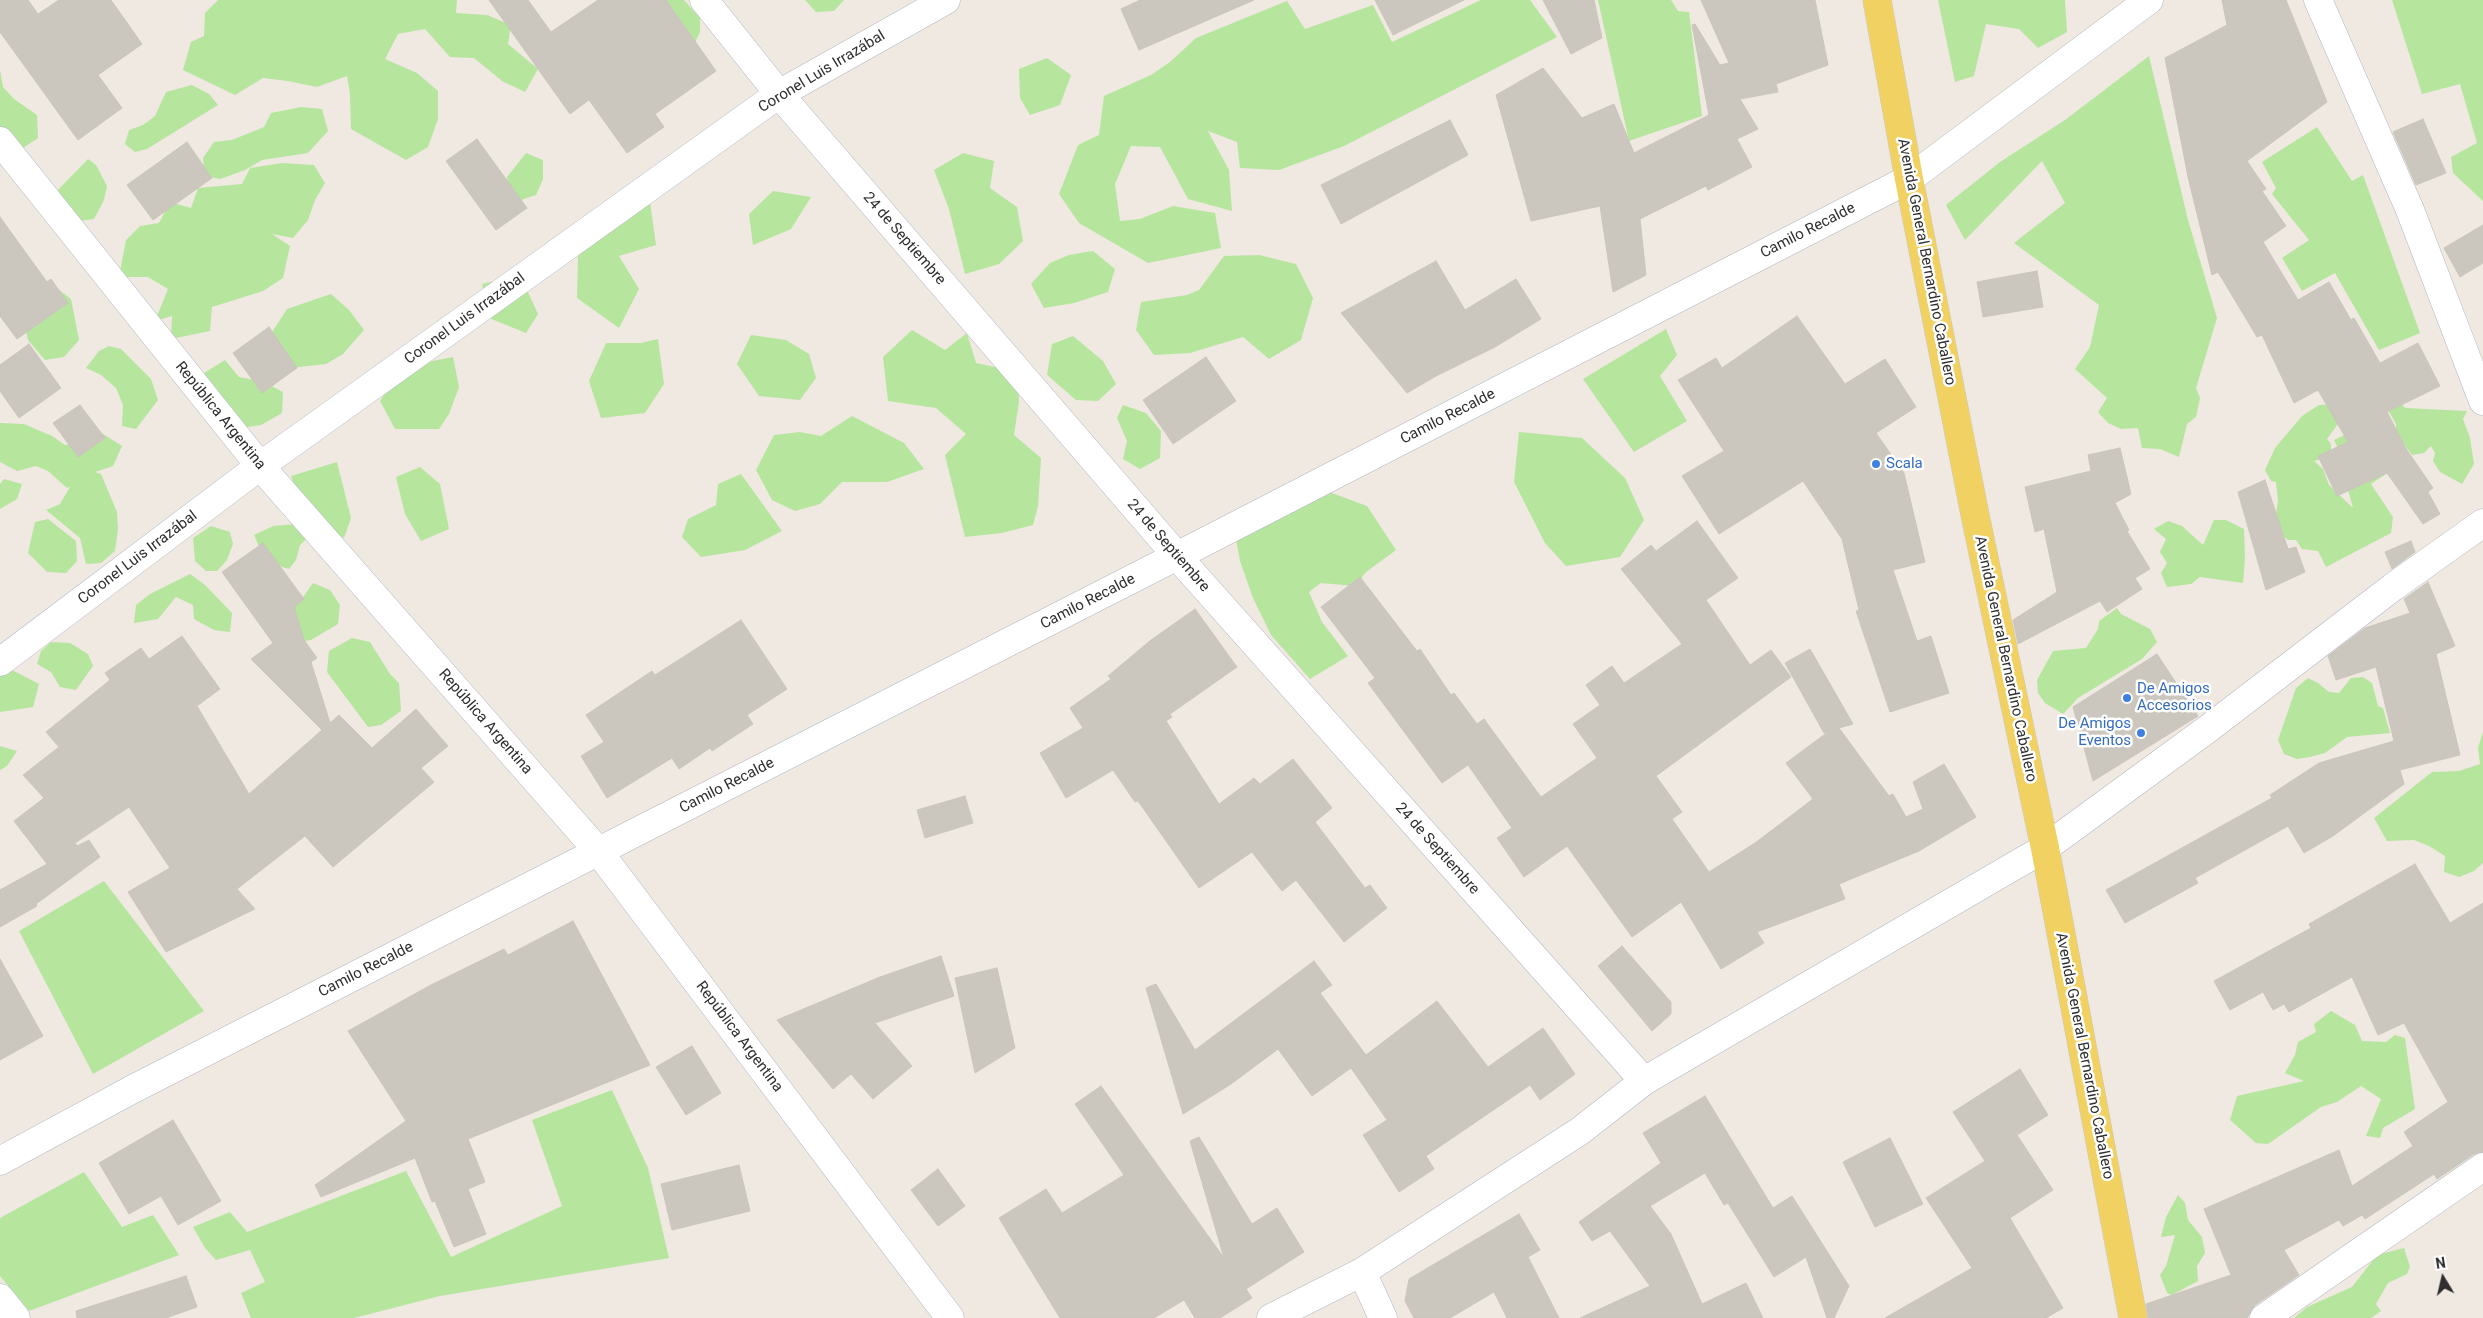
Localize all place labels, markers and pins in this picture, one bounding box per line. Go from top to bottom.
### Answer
place label: Scala [1886,455,1923,473]
marker: Scala [1870,458,1882,470]
place label: De Amigos Accesorios [2137,680,2212,715]
marker: De Amigos Accesorios [2121,692,2133,704]
place label: De Amigos Eventos [2058,715,2131,750]
marker: De Amigos Eventos [2135,727,2147,739]

